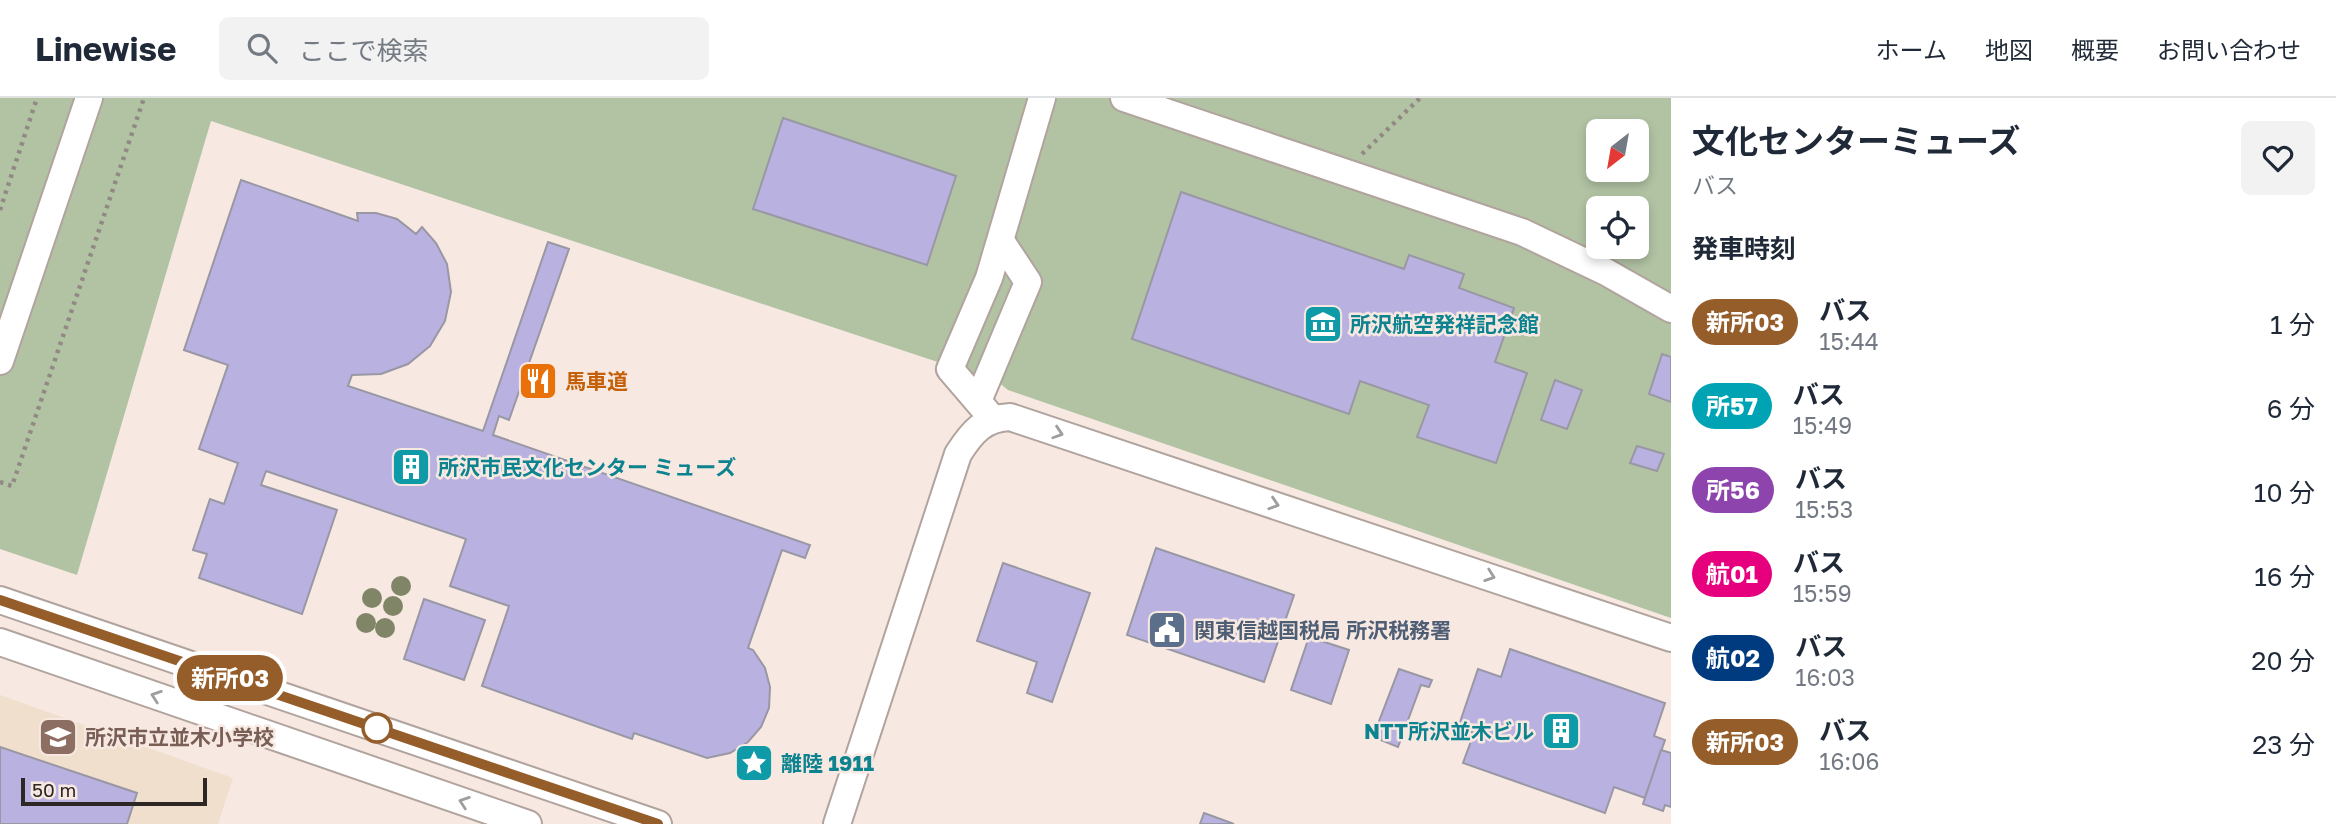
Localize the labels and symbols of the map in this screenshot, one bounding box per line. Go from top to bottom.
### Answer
north arrow [1586,119,1648,182]
museum icon: 所沢航空発祥記念館 [1302,303,1344,345]
place label: 所沢航空発祥記念館 [1350,311,1539,337]
restaurant icon: 馬車道 [517,360,559,402]
place label: 馬車道 [565,368,628,394]
one-way arrow [1051,425,1063,439]
building icon: 所沢市民文化センター ミューズ [390,446,432,488]
place label: 所沢市民文化センター ミューズ [438,454,736,480]
one-way arrow [1267,496,1279,510]
one-way arrow [1483,568,1495,582]
public building icon: 関東信越国税局 所沢税務署 [1146,609,1188,651]
place label: 関東信越国税局 所沢税務署 [1194,617,1451,643]
line badge: 新所03 [181,655,279,701]
one-way arrow [150,690,162,704]
building icon: NTT所沢並木ビル [1540,710,1582,752]
unlabelled marker [362,713,392,743]
school or university icon: 所沢市立並木小学校 [37,716,79,758]
place label: NTT所沢並木ビル [1364,718,1534,744]
place label: 所沢市立並木小学校 [85,724,274,750]
place icon: 離陸 1911 [733,742,775,784]
place label: 離陸 1911 [781,750,874,776]
scale bar [21,775,206,807]
one-way arrow [458,796,470,810]

